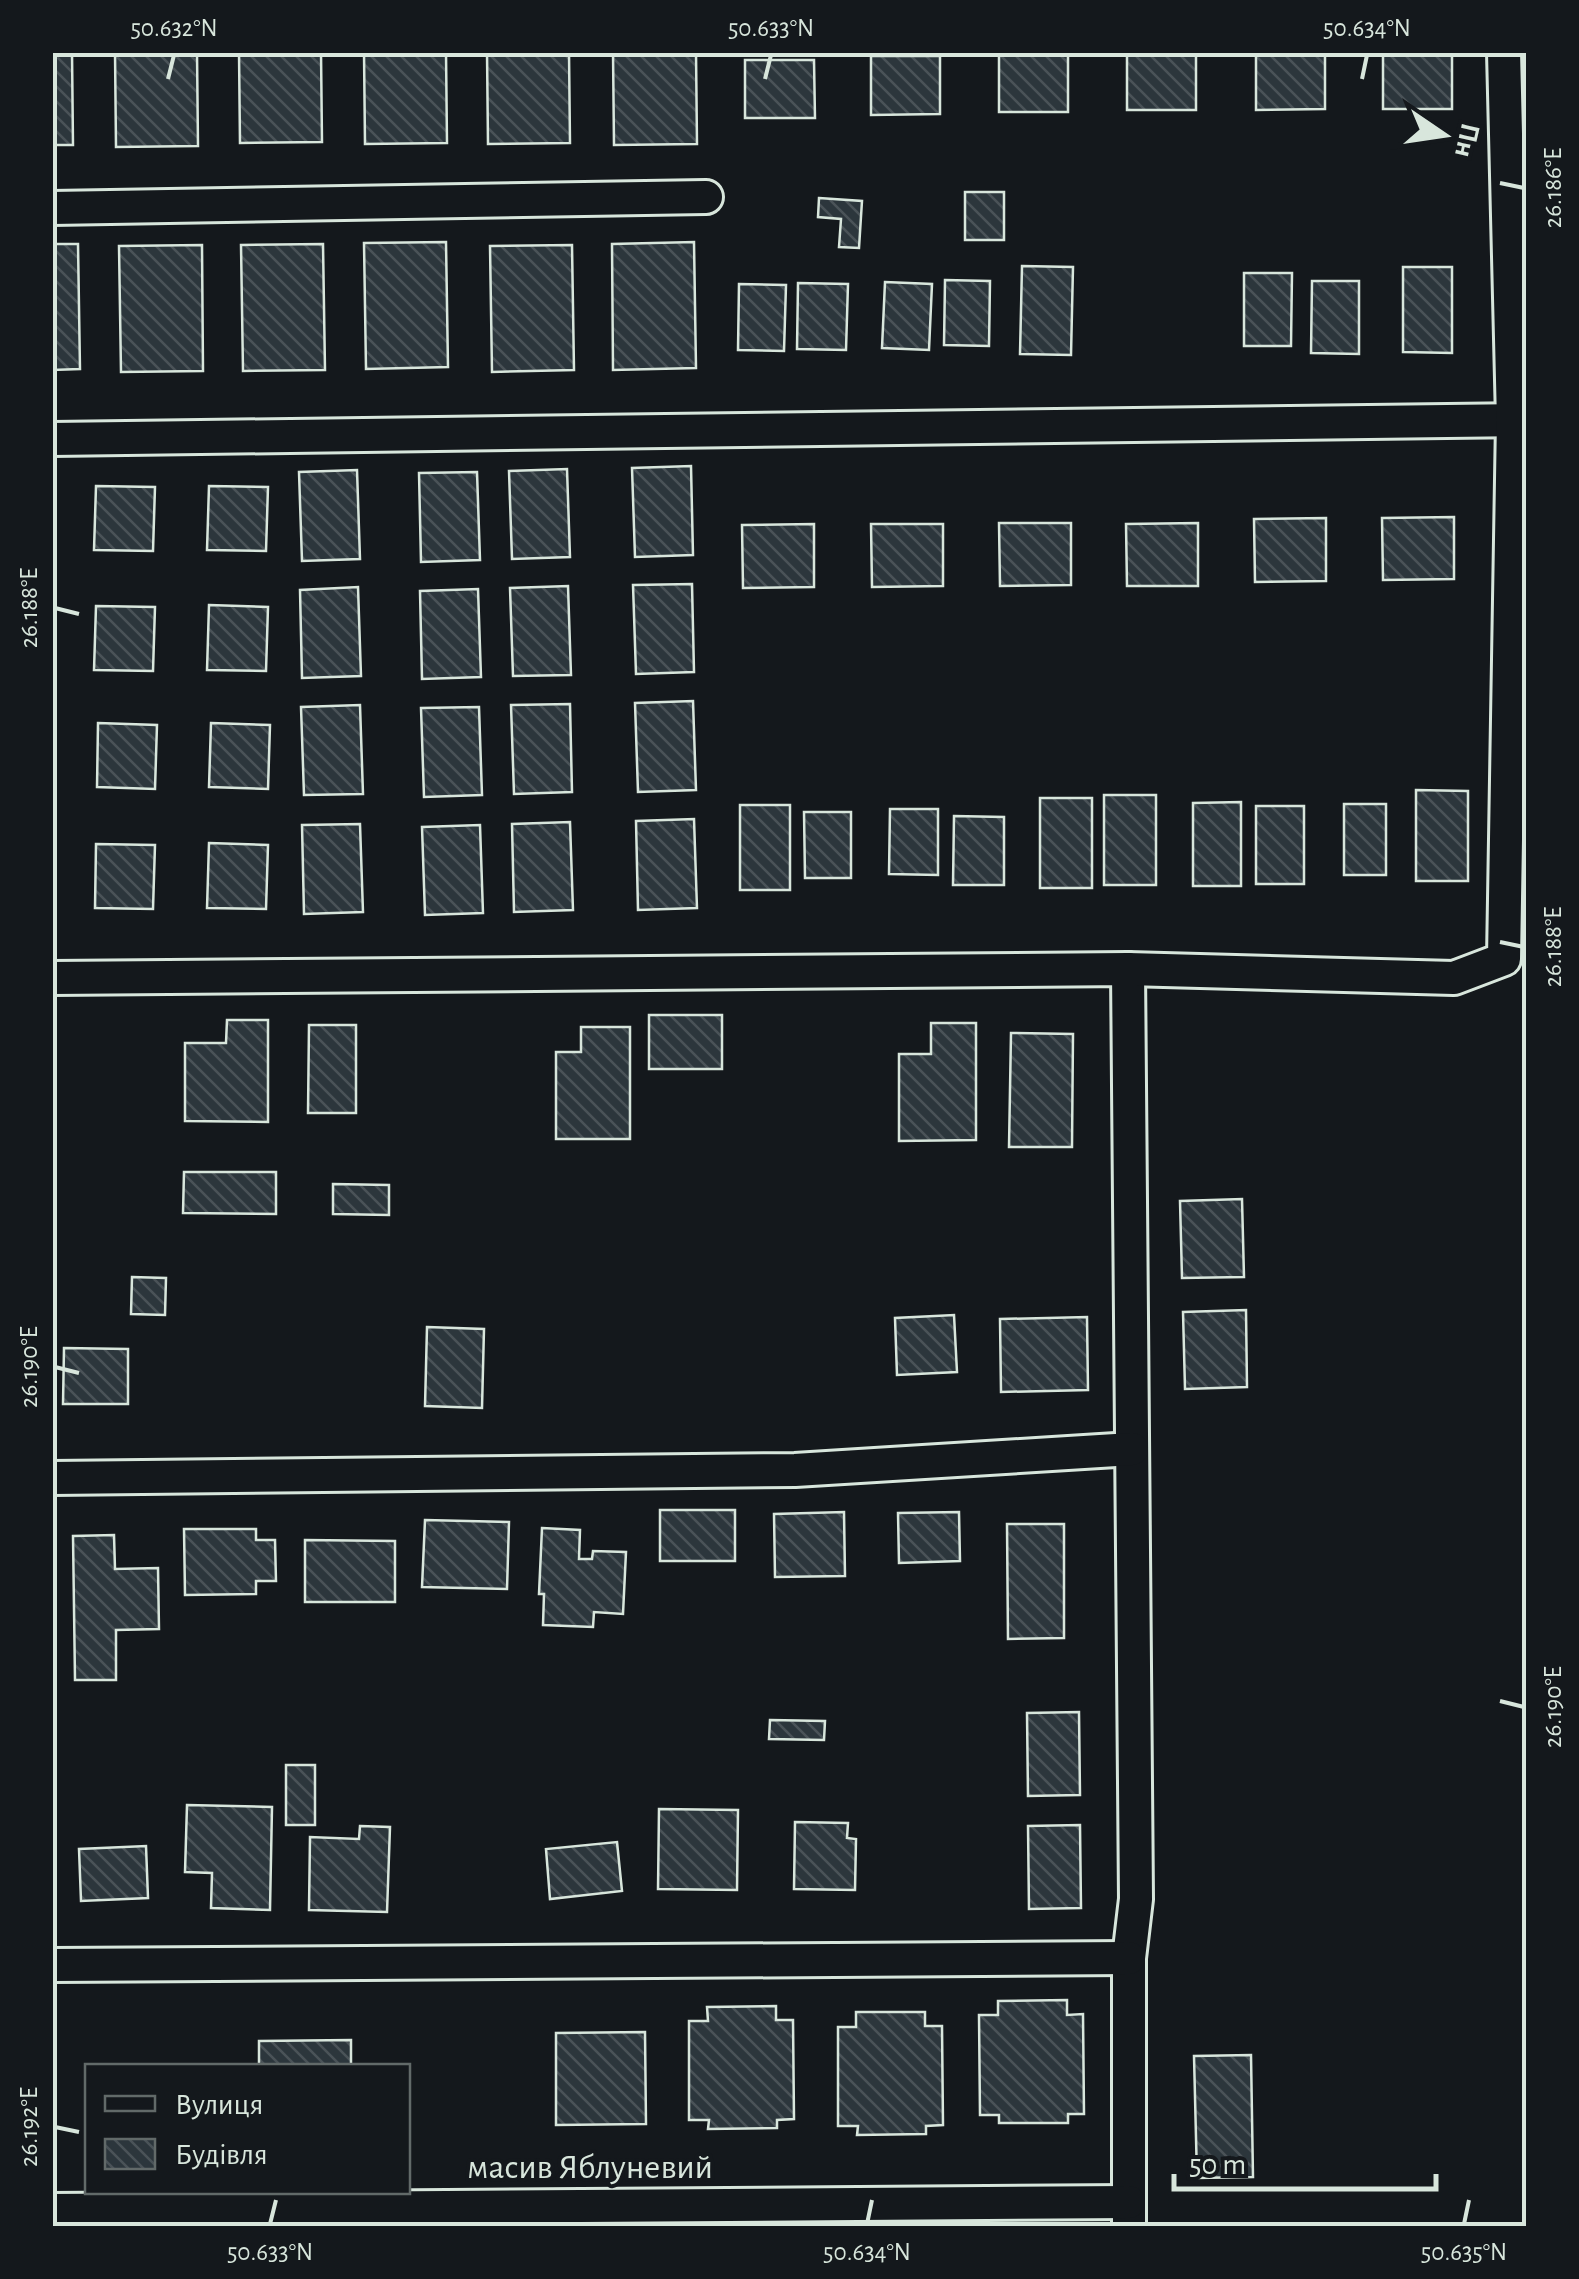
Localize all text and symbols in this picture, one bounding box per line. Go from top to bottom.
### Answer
text: 50.632°N [130,16,218,41]
text: 50.633°N [728,16,814,41]
text: 50.634°N [1323,16,1411,41]
north arrow [1394,85,1494,185]
text: Пн [1449,120,1484,160]
text: 26.186°E [1541,148,1566,228]
text: 26.188°E [17,568,42,648]
text: 26.188°E [1541,907,1566,987]
text: 26.190°E [17,1326,42,1408]
text: 26.190°E [1541,1666,1566,1748]
legend [85,2064,410,2194]
text: 26.192°E [17,2087,42,2167]
text: Вулиця [175,2090,263,2120]
scale bar [1174,2129,1436,2191]
text: Будівля [175,2140,268,2170]
street label: масив Яблуневий [467,2150,713,2185]
text: 50 m [1189,2150,1246,2180]
text: 50.633°N [227,2240,313,2265]
text: 50.634°N [823,2240,911,2265]
text: 50.635°N [1421,2240,1507,2265]

